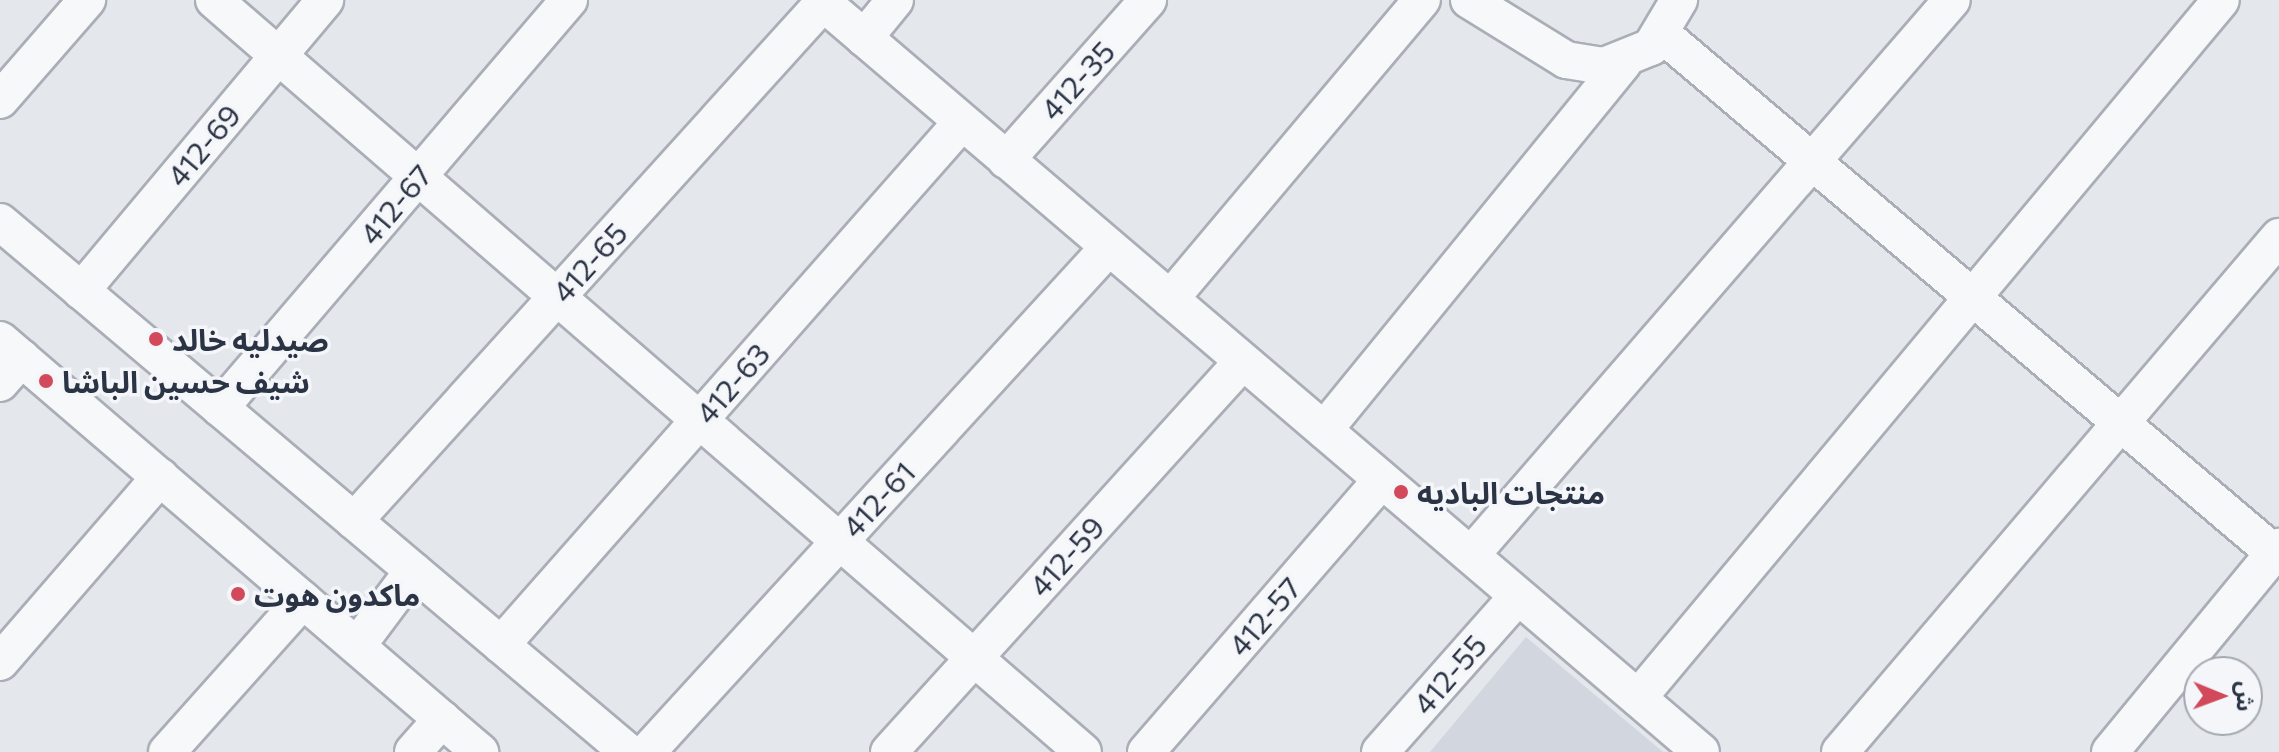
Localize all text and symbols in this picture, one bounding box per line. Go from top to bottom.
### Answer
street label: 412-35 [1032,33,1122,127]
street label: 412-69 [159,97,247,193]
street label: 412-67 [351,157,439,251]
street label: 412-65 [544,215,634,309]
place label: صيدليه خالد [172,321,329,357]
marker: صيدليه خالد [147,330,165,348]
street label: 412-63 [687,336,777,430]
place label: شيف حسين الباشا [62,363,310,399]
marker: شيف حسين الباشا [37,372,55,390]
street label: 412-61 [834,454,922,544]
place label: منتجات الباديه [1417,474,1605,510]
marker: منتجات الباديه [1392,483,1410,501]
street label: 412-59 [1021,509,1111,603]
street label: 412-57 [1220,569,1308,663]
place label: ماكدون هوت [254,576,420,612]
marker: ماكدون هوت [229,585,247,603]
street label: 412-55 [1405,627,1493,721]
north arrow [2183,656,2263,736]
text: ش [2232,681,2259,712]

